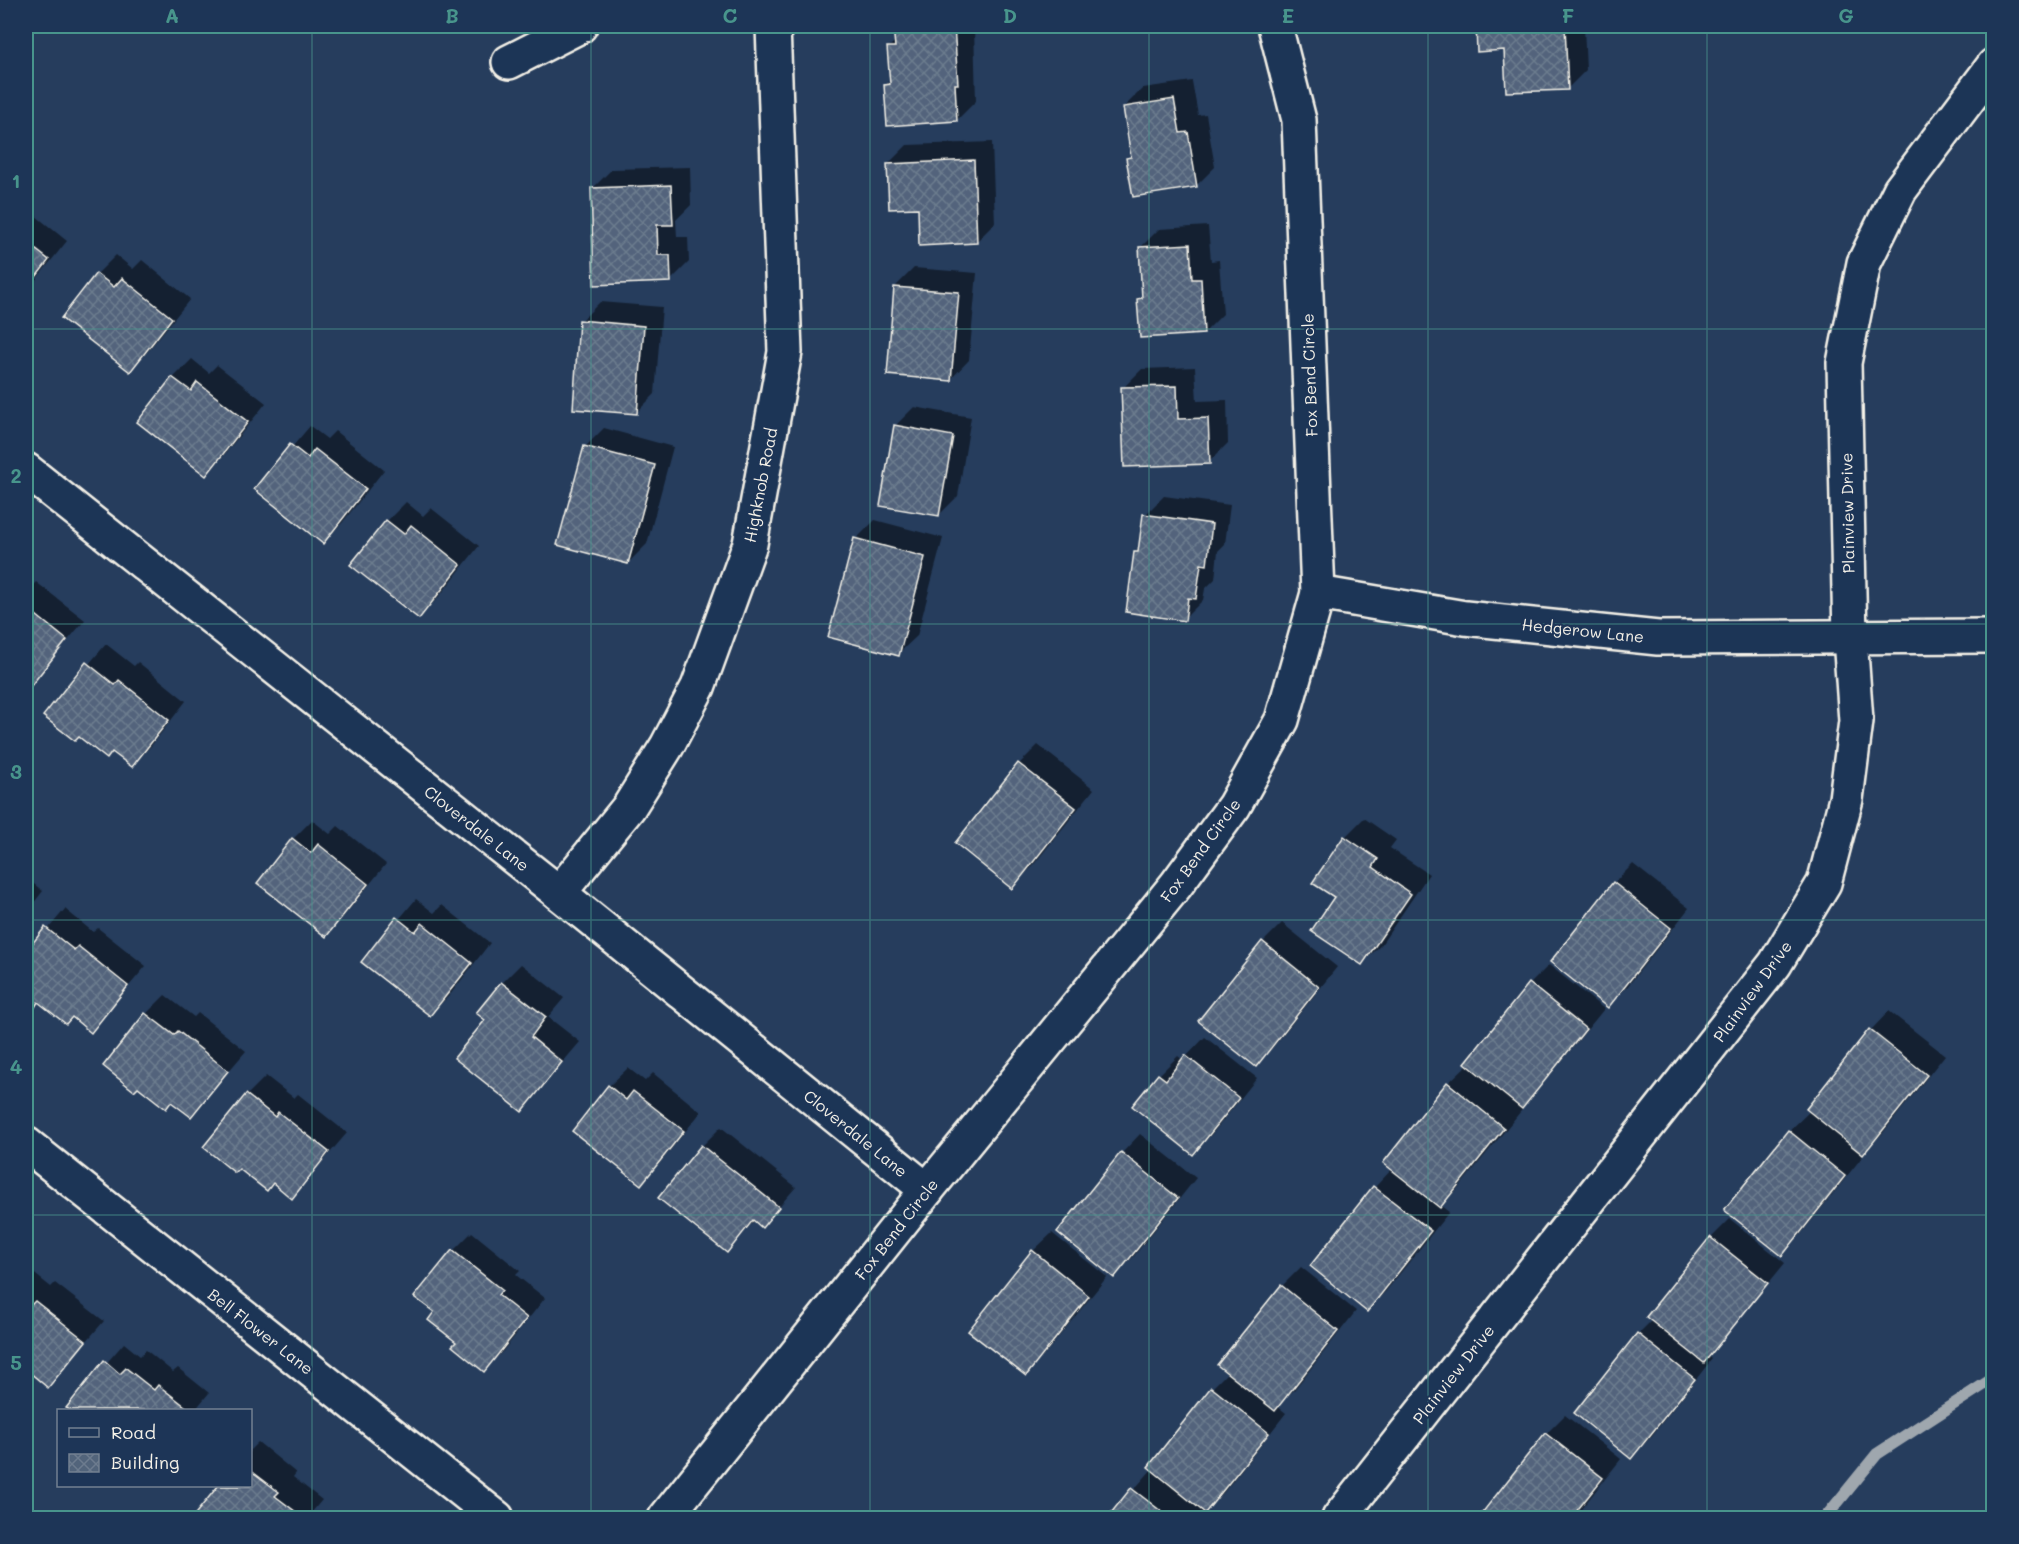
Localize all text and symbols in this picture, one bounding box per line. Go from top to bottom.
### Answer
text: A [165,2,179,28]
text: B [445,2,459,28]
text: C [723,2,738,28]
text: D [1003,2,1017,28]
text: E [1282,2,1294,28]
text: F [1562,2,1575,28]
text: G [1838,2,1854,28]
text: 1 [12,167,20,193]
street label: Fox Bend Circle [1296,313,1322,437]
street label: Highknob Road [739,426,781,544]
street label: Plainview Drive [1835,453,1859,573]
text: 2 [10,462,22,488]
street label: Hedgerow Lane [1521,613,1645,647]
text: 3 [10,758,22,784]
street label: Cloverdale Lane [420,780,534,876]
street label: Fox Bend Circle [1155,794,1245,906]
street label: Plainview Drive [1708,936,1796,1046]
text: 4 [10,1053,23,1079]
street label: Cloverdale Lane [800,1085,912,1181]
street label: Fox Bend Circle [850,1174,942,1284]
street label: Bell Flower Lane [204,1283,318,1379]
street label: Plainview Drive [1408,1320,1498,1428]
text: 5 [10,1349,22,1375]
legend [57,1409,252,1487]
text: Road [111,1420,156,1444]
text: Building [111,1450,179,1474]

